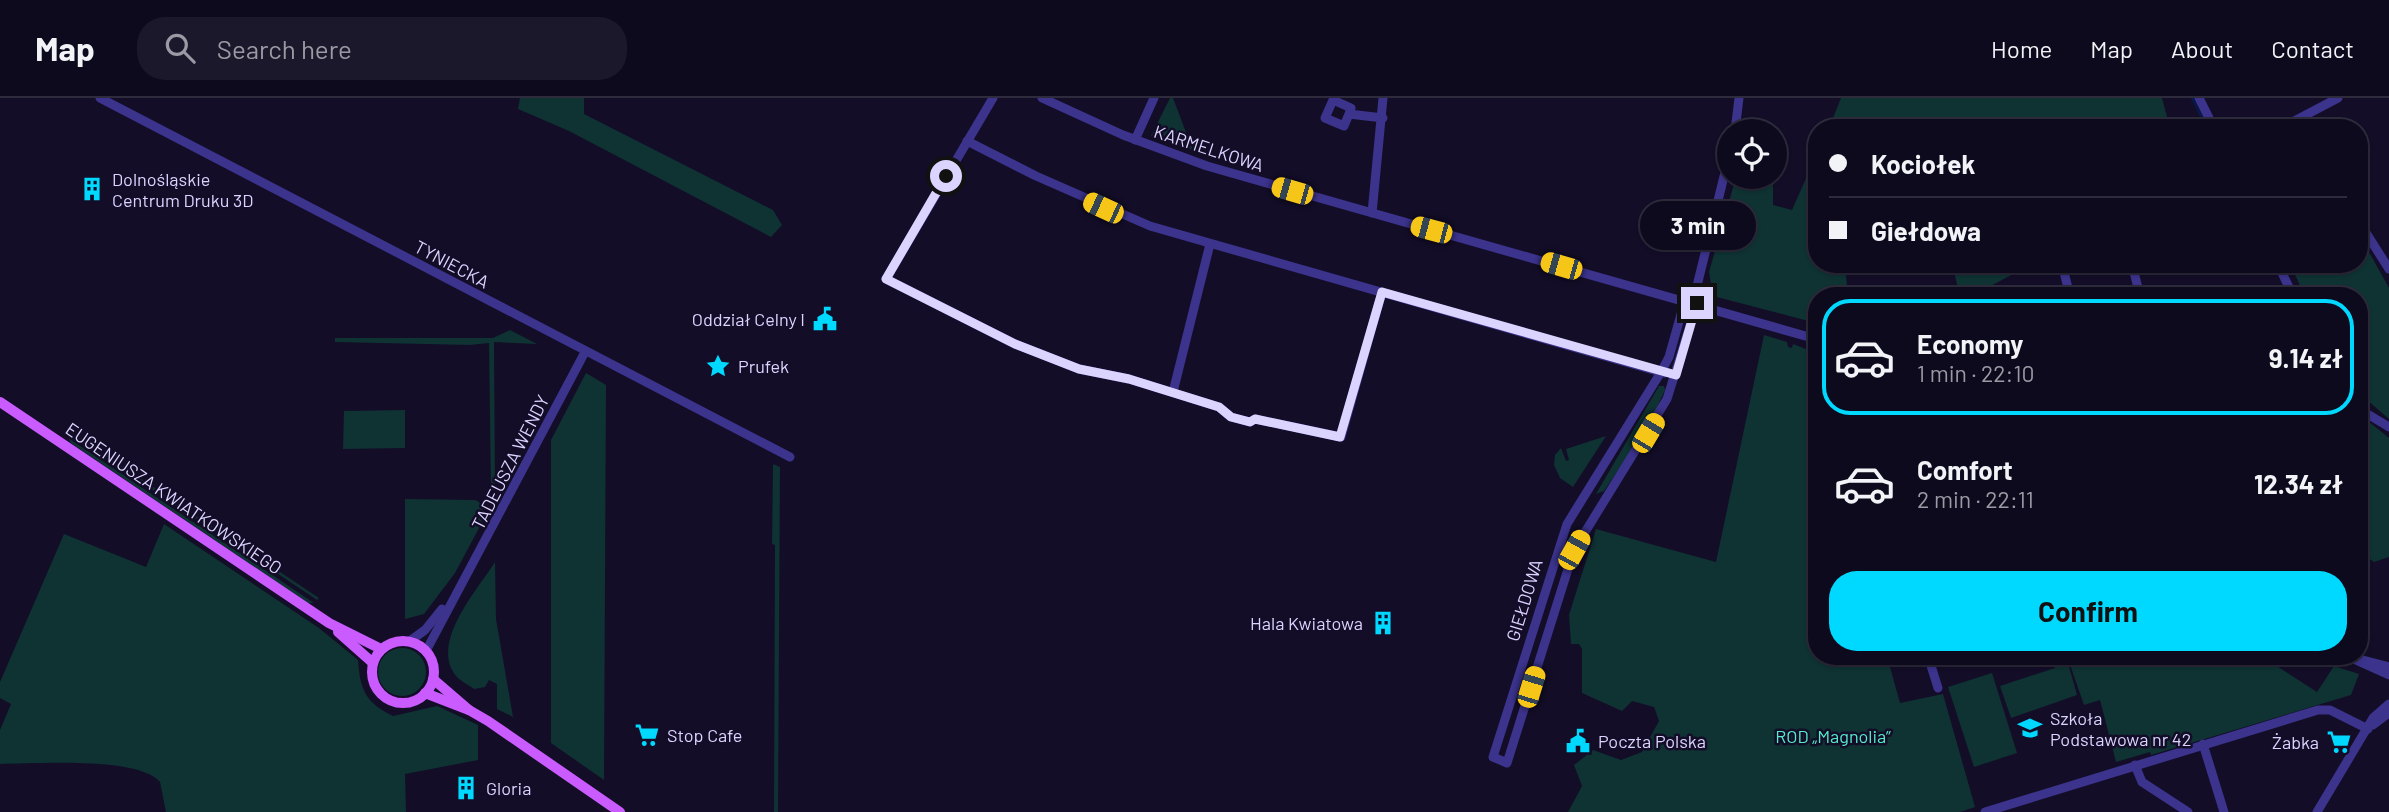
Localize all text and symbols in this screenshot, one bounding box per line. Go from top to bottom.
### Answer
search box [137,17,627,80]
text: Map [35,28,95,68]
icon: search [161,29,199,67]
text: Search here [217,33,352,64]
text: Home [1991,34,2052,63]
text: Map [2090,34,2133,63]
text: About [2171,34,2233,63]
text: Contact [2271,34,2354,63]
map controls [1717,119,1787,189]
button: locate [1717,119,1787,189]
street label: KARMELKOWA [1151,120,1267,176]
text: Kociołek [1871,148,1975,179]
route start [930,160,962,192]
place label: Dolnośląskie Centrum Druku 3D [112,168,253,211]
building icon: Dolnośląskie Centrum Druku 3D [78,175,106,203]
car [1269,175,1316,207]
car [1080,190,1127,226]
callout: 3 min [1639,202,1755,250]
text: 3 min [1671,211,1725,239]
car [1408,214,1455,246]
text: Giełdowa [1871,215,1981,246]
street label: TYNIECKA [411,235,493,293]
car [1538,250,1585,282]
route end [1681,287,1713,319]
public building icon: Oddział Celny I [811,305,839,333]
place label: Oddział Celny I [692,308,805,330]
icon: car [1833,326,1896,389]
text: Economy [1917,328,2023,359]
text: 9.14 zł [2269,342,2343,373]
place icon: Prufek [704,352,732,380]
place label: Prufek [738,355,789,377]
text: 1 min · 22:10 [1917,359,2034,387]
street label: TADEUSZA WENDY [467,391,553,533]
car [1629,410,1668,456]
street label: EUGENIUSZA KWIATKOWSKIEGO [62,417,286,579]
icon: car [1833,452,1896,515]
text: Comfort [1917,454,2013,485]
text: 12.34 zł [2254,468,2343,499]
text: 2 min · 22:11 [1917,485,2034,513]
car [1555,527,1594,573]
street label: GIEŁDOWA [1501,556,1547,644]
button: Confirm [1829,571,2347,651]
building icon: Hala Kwiatowa [1369,609,1397,637]
place label: Hala Kwiatowa [1250,612,1363,634]
car [1515,664,1548,710]
place label: Szkoła Podstawowa nr 42 [2050,707,2191,750]
school or university icon: Szkoła Podstawowa nr 42 [2016,714,2044,742]
supermarket icon: Stop Cafe [633,721,661,749]
place label: Stop Cafe [667,724,742,746]
park label: ROD „Magnolia” [1775,725,1891,747]
public building icon: Poczta Polska [1564,727,1592,755]
supermarket icon: Żabka [2325,728,2353,756]
place label: Poczta Polska [1598,730,1706,752]
place label: Żabka [2272,731,2319,753]
building icon: Gloria [452,774,480,802]
place label: Gloria [486,777,531,799]

